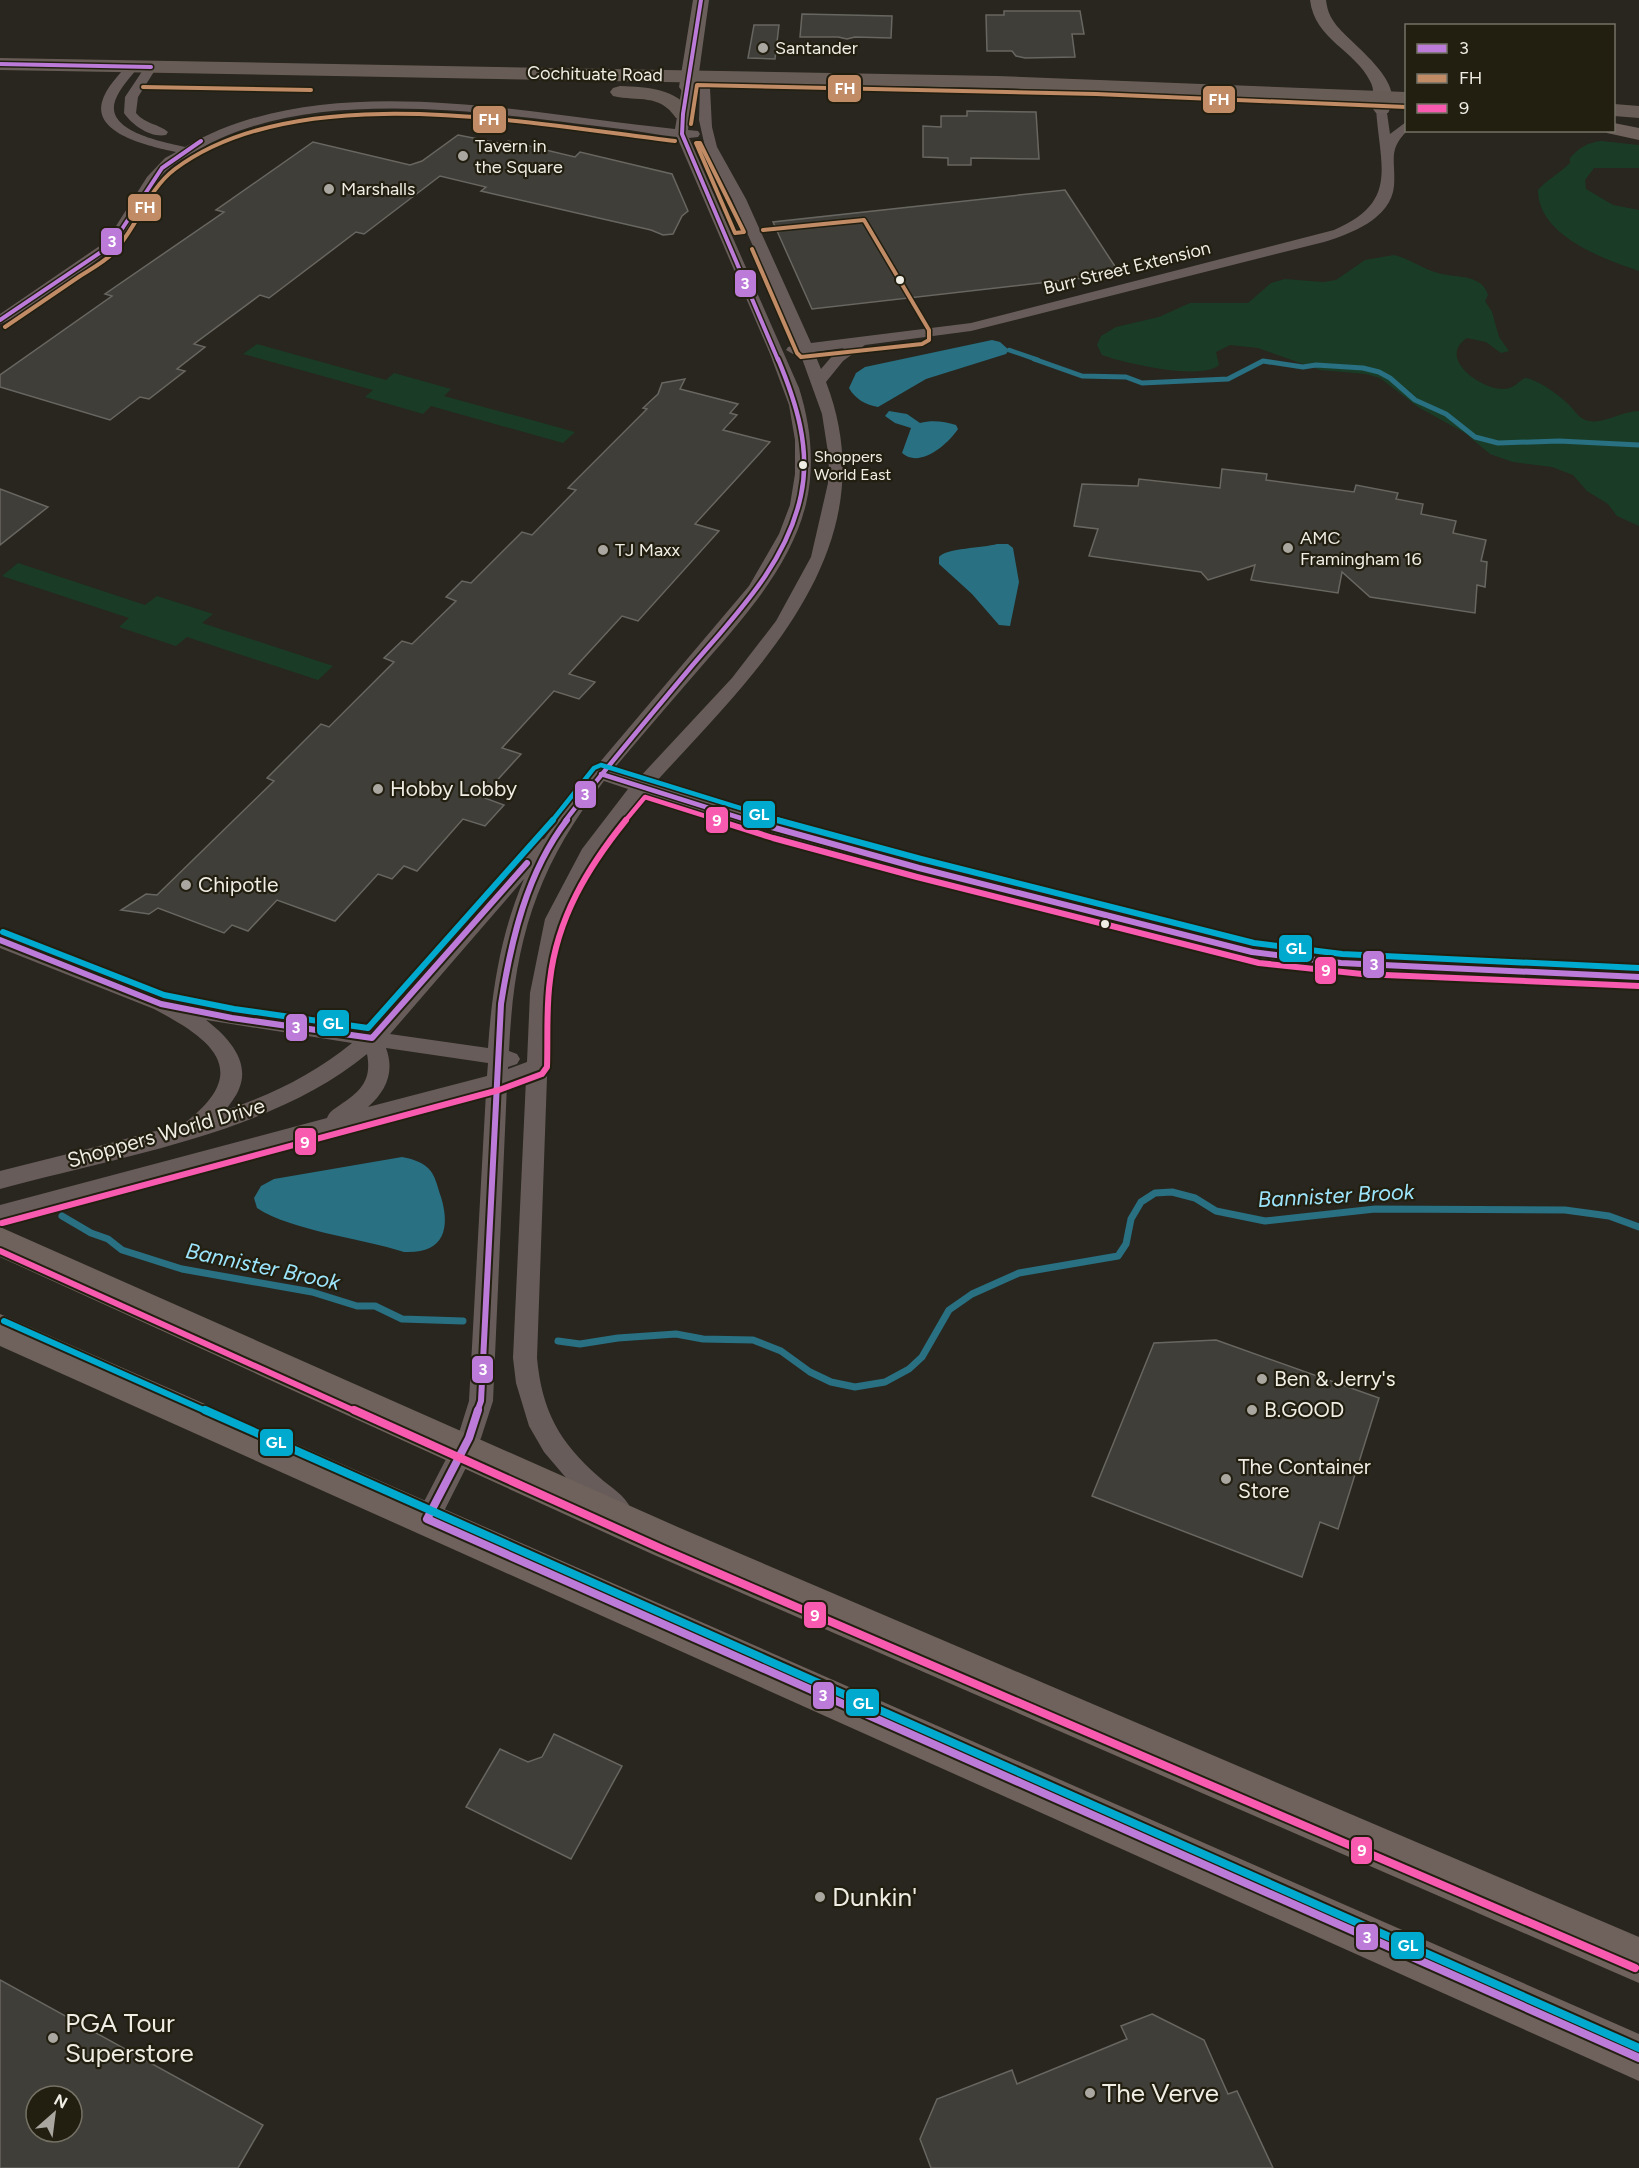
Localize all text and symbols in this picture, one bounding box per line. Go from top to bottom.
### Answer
legend [1405,24,1615,132]
place label: Santander [775,37,858,59]
text: 3 [1459,37,1469,59]
marker: Santander [756,41,770,55]
street label: Cochituate Road [527,62,663,86]
text: FH [1459,67,1482,89]
line badge: FH [827,74,862,103]
text: FH [835,79,855,98]
line badge: FH [1202,85,1236,114]
text: FH [1209,90,1229,109]
text: 9 [1459,97,1469,119]
line badge: FH [472,105,507,134]
text: FH [479,110,499,129]
place label: Tavern in the Square [475,135,563,178]
marker: Tavern in the Square [456,149,470,163]
place label: Marshalls [341,178,415,200]
marker: Marshalls [322,182,336,196]
line badge: FH [127,193,162,222]
text: FH [135,198,155,217]
line badge: 3 [100,227,123,256]
text: 3 [108,232,117,251]
street label: Burr Street Extension [1041,237,1213,299]
line badge: 3 [734,269,757,298]
text: 3 [741,274,750,293]
unlabelled marker [894,274,906,286]
place label: Shoppers World East [814,447,891,484]
marker: Shoppers World East [797,459,809,471]
place label: AMC Framingham 16 [1300,527,1422,570]
place label: TJ Maxx [615,539,681,561]
marker: AMC Framingham 16 [1281,541,1295,555]
marker: TJ Maxx [596,543,610,557]
place label: Hobby Lobby [390,776,517,801]
line badge: 3 [574,780,597,809]
marker: Hobby Lobby [371,782,385,796]
text: 3 [581,785,590,804]
line badge: GL [742,800,776,829]
text: GL [749,805,770,824]
line badge: 9 [705,806,729,834]
text: 9 [712,811,722,830]
place label: Chipotle [198,872,278,897]
marker: Chipotle [179,878,193,892]
unlabelled marker [1099,918,1111,930]
line badge: GL [1278,934,1313,963]
text: GL [1286,939,1307,958]
line badge: 3 [1362,950,1385,979]
text: 3 [1370,955,1379,974]
line badge: 9 [1314,956,1337,985]
text: 9 [1321,961,1331,980]
line badge: GL [316,1009,350,1037]
line badge: 3 [285,1013,308,1042]
text: GL [323,1014,344,1033]
text: 3 [292,1018,301,1037]
street label: Shoppers World Drive [64,1092,268,1173]
line badge: 9 [294,1127,317,1156]
text: 9 [300,1133,310,1152]
water label: Bannister Brook [1257,1178,1416,1213]
water label: Bannister Brook [183,1237,344,1296]
line badge: 3 [471,1355,494,1384]
text: 3 [479,1360,488,1379]
place label: Ben & Jerry's [1274,1366,1395,1391]
marker: Ben & Jerry's [1255,1372,1269,1386]
place label: B.GOOD [1264,1397,1344,1422]
marker: B.GOOD [1245,1403,1259,1417]
line badge: GL [259,1428,294,1457]
text: GL [266,1433,287,1452]
place label: The Container Store [1238,1454,1371,1503]
marker: The Container Store [1219,1472,1233,1486]
line badge: 9 [803,1601,827,1629]
text: 9 [810,1606,820,1625]
line badge: 3 [812,1681,835,1710]
text: 3 [819,1686,828,1705]
line badge: GL [845,1688,880,1717]
text: GL [853,1694,874,1713]
line badge: 9 [1350,1836,1373,1865]
text: 9 [1357,1841,1367,1860]
place label: Dunkin' [832,1881,917,1913]
marker: Dunkin' [813,1890,827,1904]
line badge: 3 [1355,1923,1379,1951]
text: 3 [1363,1928,1372,1947]
line badge: GL [1390,1931,1425,1960]
text: GL [1398,1936,1419,1955]
place label: PGA Tour Superstore [65,2007,194,2069]
marker: PGA Tour Superstore [46,2031,60,2045]
place label: The Verve [1102,2077,1219,2109]
north arrow [24,2084,84,2144]
marker: The Verve [1083,2086,1097,2100]
text: N [51,2090,71,2112]

